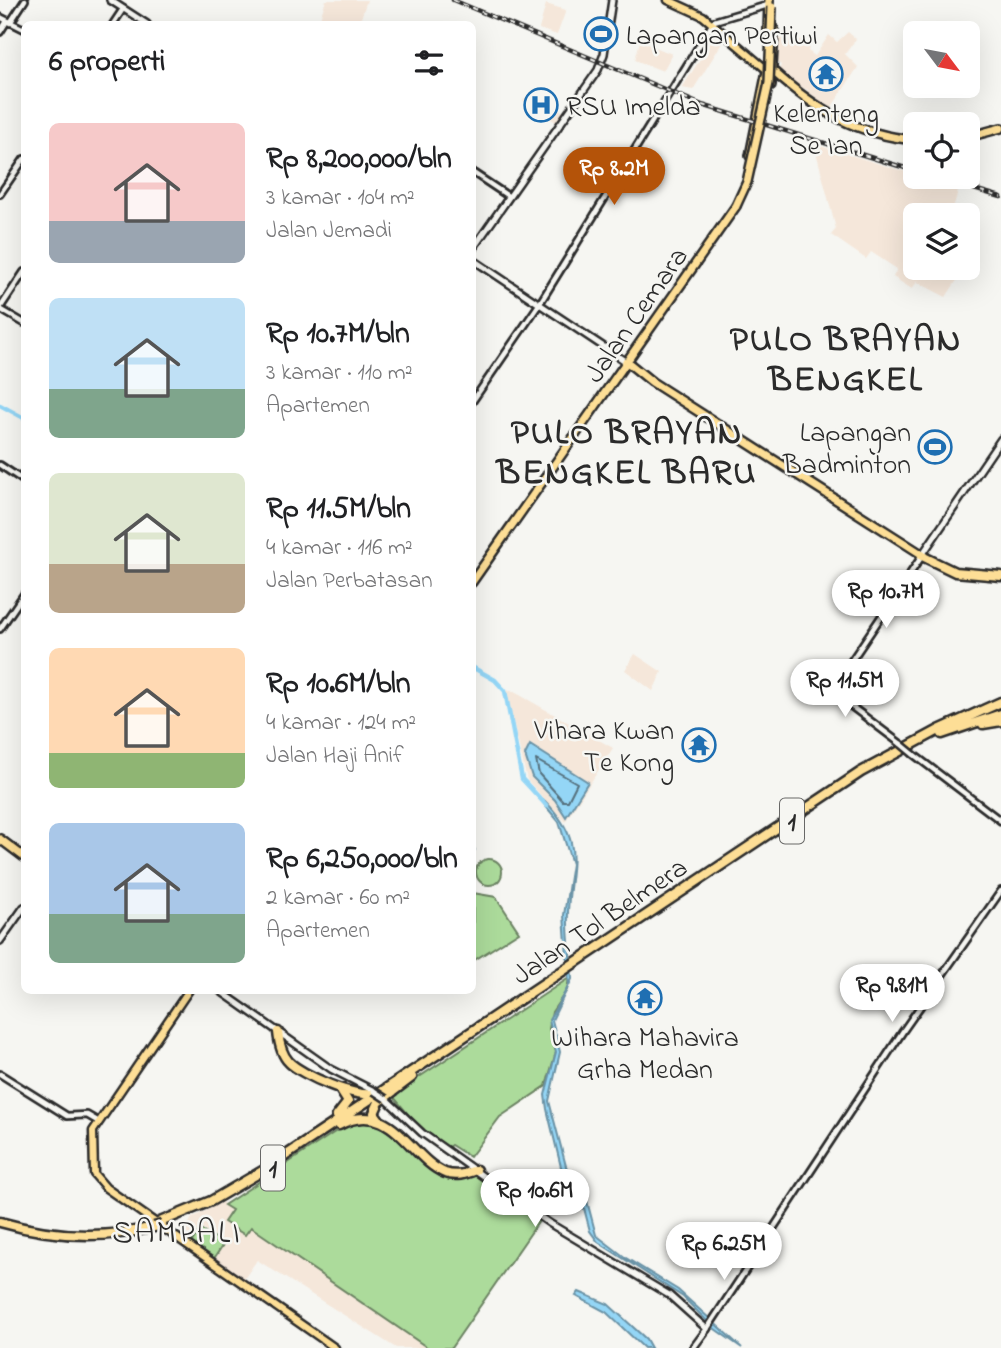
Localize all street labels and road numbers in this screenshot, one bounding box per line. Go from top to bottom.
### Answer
street label: Jalan Cemara [576,240,700,392]
road number: 1 [780,799,804,844]
street label: Jalan Tol Belmera [505,849,697,997]
road number: 1 [261,1146,285,1190]

